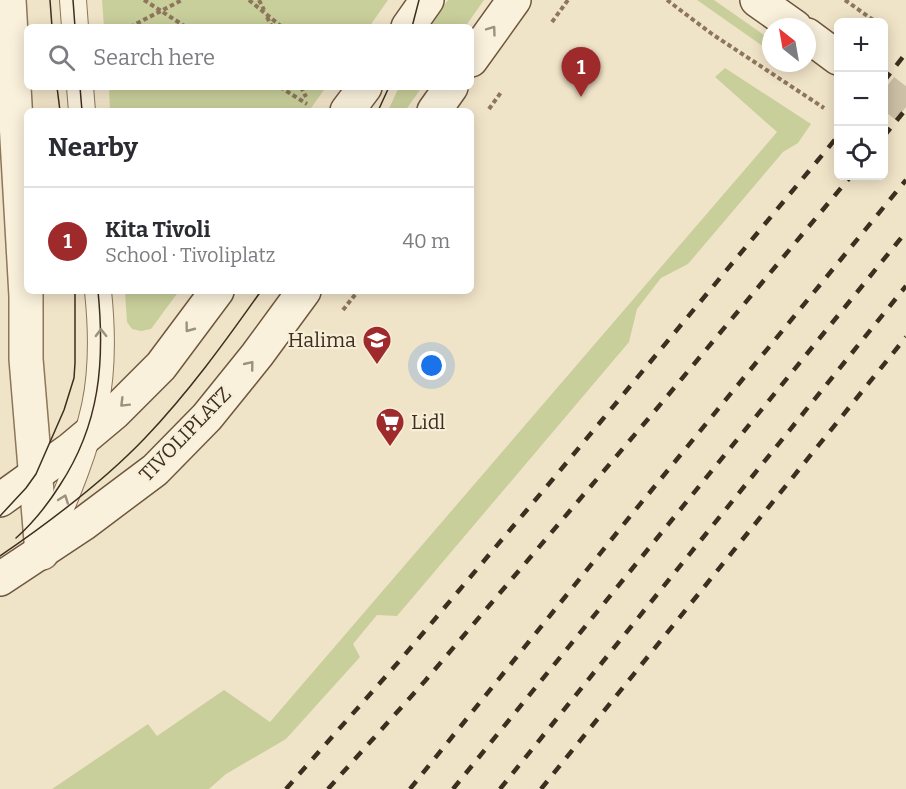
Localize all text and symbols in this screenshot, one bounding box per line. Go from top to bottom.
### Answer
north arrow [762,18,816,72]
map controls [834,18,888,180]
button: + [834,18,888,72]
search box [24,24,474,90]
one-way arrow [485,25,496,36]
icon: search [45,41,78,74]
text: Search here [93,44,215,71]
pin: 1 [562,48,600,97]
button: − [834,72,888,126]
button: locate [834,126,888,180]
text: Nearby [48,132,138,163]
text: Kita Tivoli [105,216,210,243]
text: 1 [63,229,72,253]
text: 40 m [402,229,450,253]
text: School · Tivoliplatz [105,243,275,267]
one-way arrow [185,322,196,333]
school or university icon: Halima [361,324,393,366]
one-way arrow [95,328,107,337]
place label: Halima [288,328,356,352]
your location [417,351,446,380]
one-way arrow [243,360,254,371]
street label: TIVOLIPLATZ [134,382,236,486]
one-way arrow [120,395,131,406]
supermarket icon: Lidl [374,406,406,448]
place label: Lidl [411,410,446,434]
one-way arrow [57,494,69,505]

